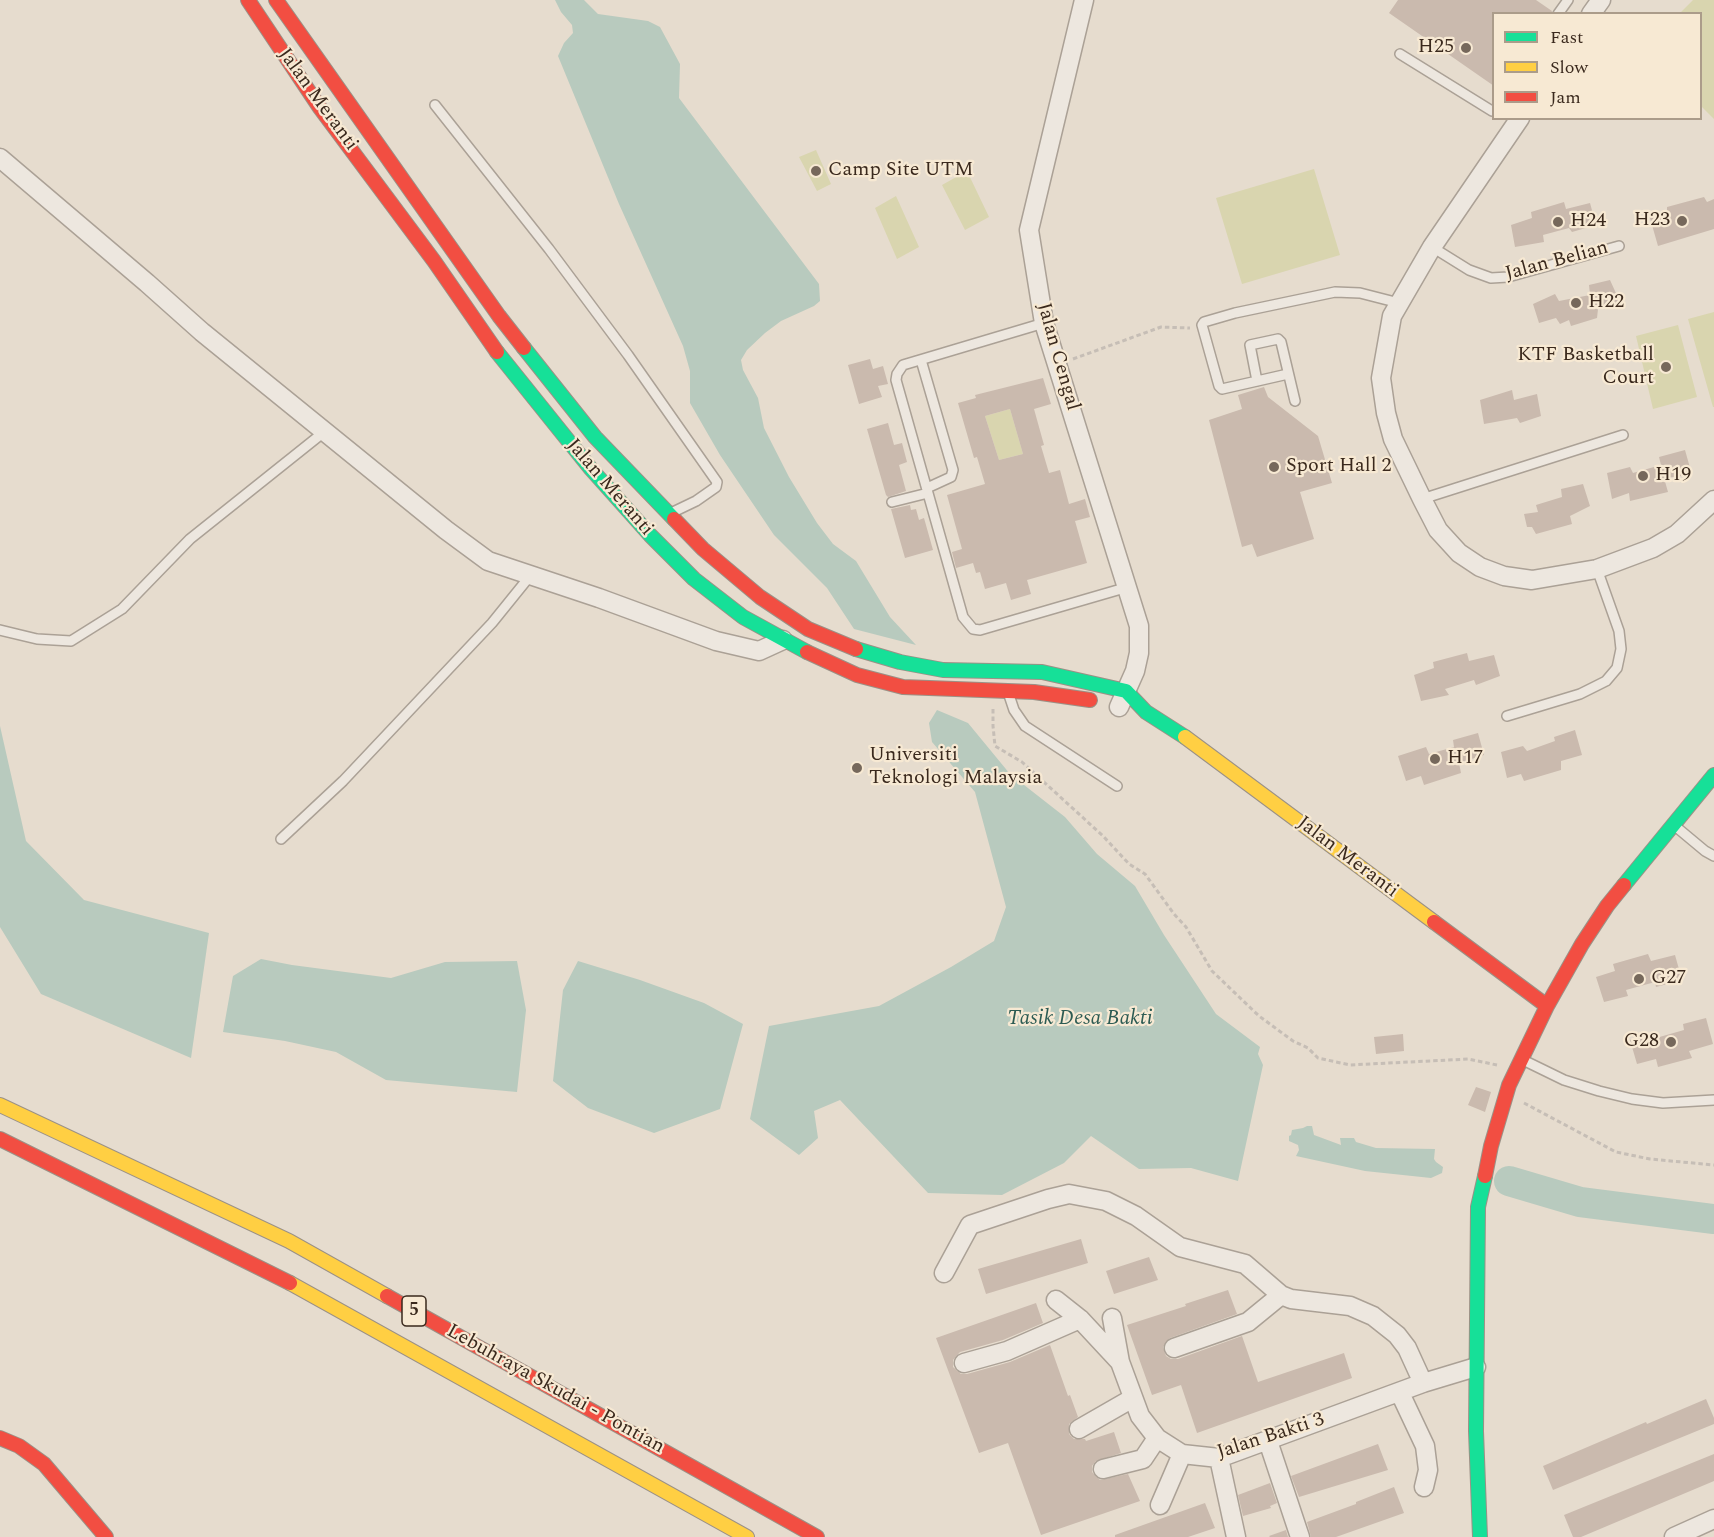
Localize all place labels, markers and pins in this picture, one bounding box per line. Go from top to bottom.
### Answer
place label: H25 [1418,36,1454,60]
marker: H25 [1459,41,1473,55]
place label: Camp Site UTM [828,159,973,183]
marker: Camp Site UTM [809,164,823,178]
place label: H23 [1634,209,1670,233]
place label: H24 [1570,210,1606,234]
marker: H23 [1675,214,1689,228]
marker: H24 [1551,215,1565,229]
place label: H22 [1588,291,1624,315]
marker: H22 [1569,296,1583,310]
place label: KTF Basketball Court [1517,344,1654,391]
marker: KTF Basketball Court [1659,360,1673,374]
place label: Sport Hall 2 [1286,455,1392,479]
marker: Sport Hall 2 [1267,460,1281,474]
place label: H19 [1655,464,1691,488]
marker: H19 [1636,469,1650,483]
place label: Universiti Teknologi Malaysia [869,744,1042,791]
place label: H17 [1447,747,1483,771]
marker: H17 [1428,752,1442,766]
marker: Universiti Teknologi Malaysia [850,761,864,775]
place label: G27 [1651,967,1686,991]
marker: G27 [1632,972,1646,986]
place label: G28 [1624,1030,1659,1054]
marker: G28 [1664,1035,1678,1049]

